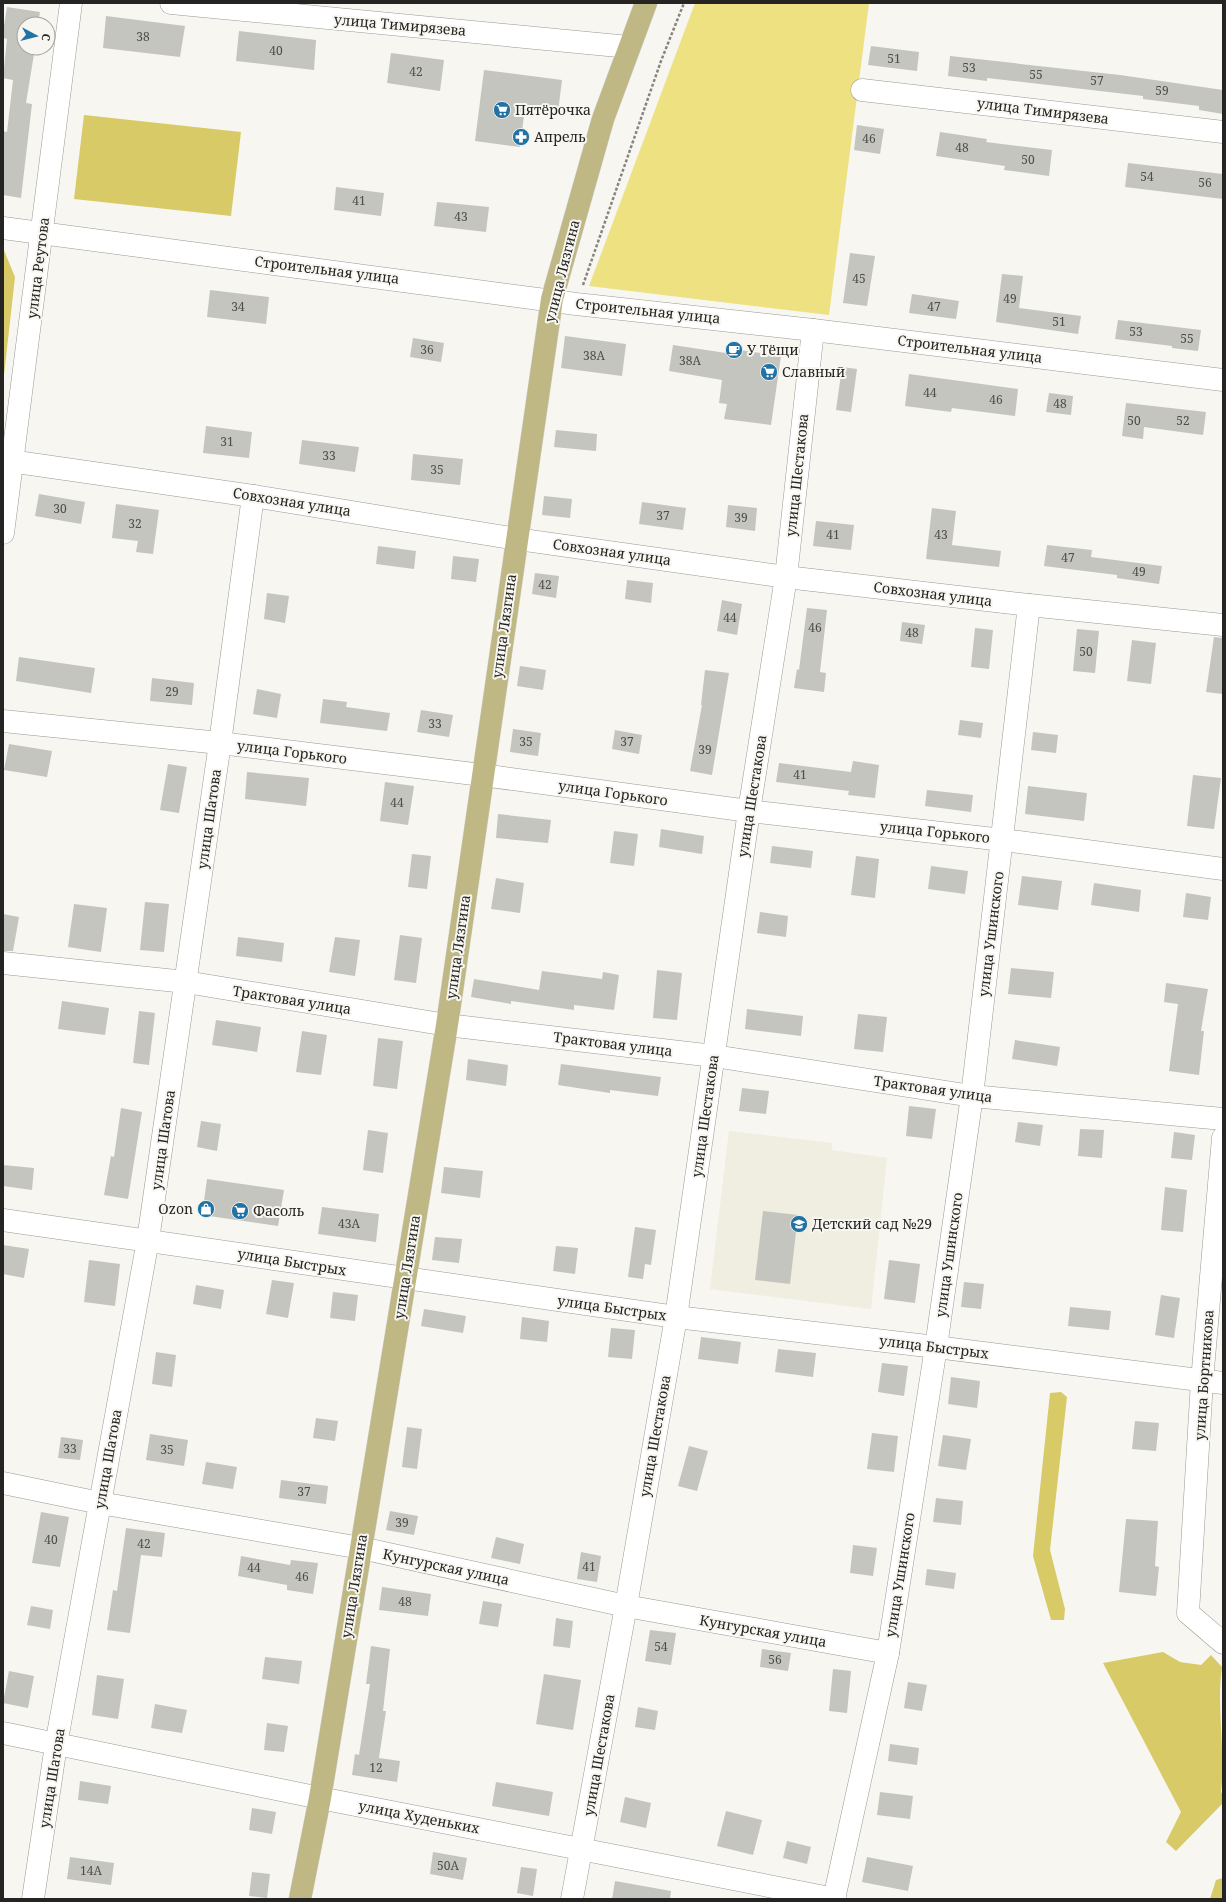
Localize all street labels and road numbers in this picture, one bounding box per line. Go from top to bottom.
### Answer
street label: улица Тимирязева [333,9,467,40]
street label: улица Тимирязева [976,93,1110,128]
street label: улица Реутова [22,216,53,320]
street label: улица Лязгина [540,218,583,324]
street label: Строительная улица [254,251,401,288]
street label: Строительная улица [575,293,721,328]
street label: Строительная улица [897,330,1044,367]
street label: улица Шестакова [781,412,812,537]
street label: Совхозная улица [232,483,353,520]
street label: Совхозная улица [552,534,673,569]
street label: улица Лязгина [487,573,520,679]
street label: Совхозная улица [873,577,994,610]
street label: улица Шестакова [732,733,771,859]
street label: улица Горького [236,735,348,768]
street label: улица Шатова [192,768,225,870]
street label: улица Горького [557,775,669,810]
street label: улица Горького [879,816,991,847]
street label: улица Ушинского [973,870,1008,998]
street label: улица Лязгина [441,894,474,1000]
street label: Трактовая улица [231,981,353,1018]
street label: Трактовая улица [552,1027,674,1060]
street label: улица Шестакова [686,1053,723,1179]
street label: Трактовая улица [872,1071,994,1106]
street label: улица Шатова [146,1089,179,1191]
street label: улица Ушинского [930,1191,967,1319]
street label: улица Лязгина [389,1213,424,1320]
street label: улица Быстрых [236,1244,349,1280]
street label: улица Быстрых [556,1290,669,1325]
street label: улица Бортникова [1189,1309,1218,1441]
street label: улица Быстрых [878,1330,991,1363]
street label: улица Шестакова [634,1373,675,1499]
street label: улица Шатова [89,1407,126,1510]
street label: улица Ушинского [880,1511,919,1639]
street label: улица Лязгина [336,1532,371,1639]
street label: Кунгурская улица [381,1544,511,1589]
street label: Кунгурская улица [698,1610,828,1651]
street label: улица Шестакова [578,1692,619,1818]
street label: улица Шатова [34,1726,69,1829]
street label: улица Худеньких [357,1795,482,1838]

